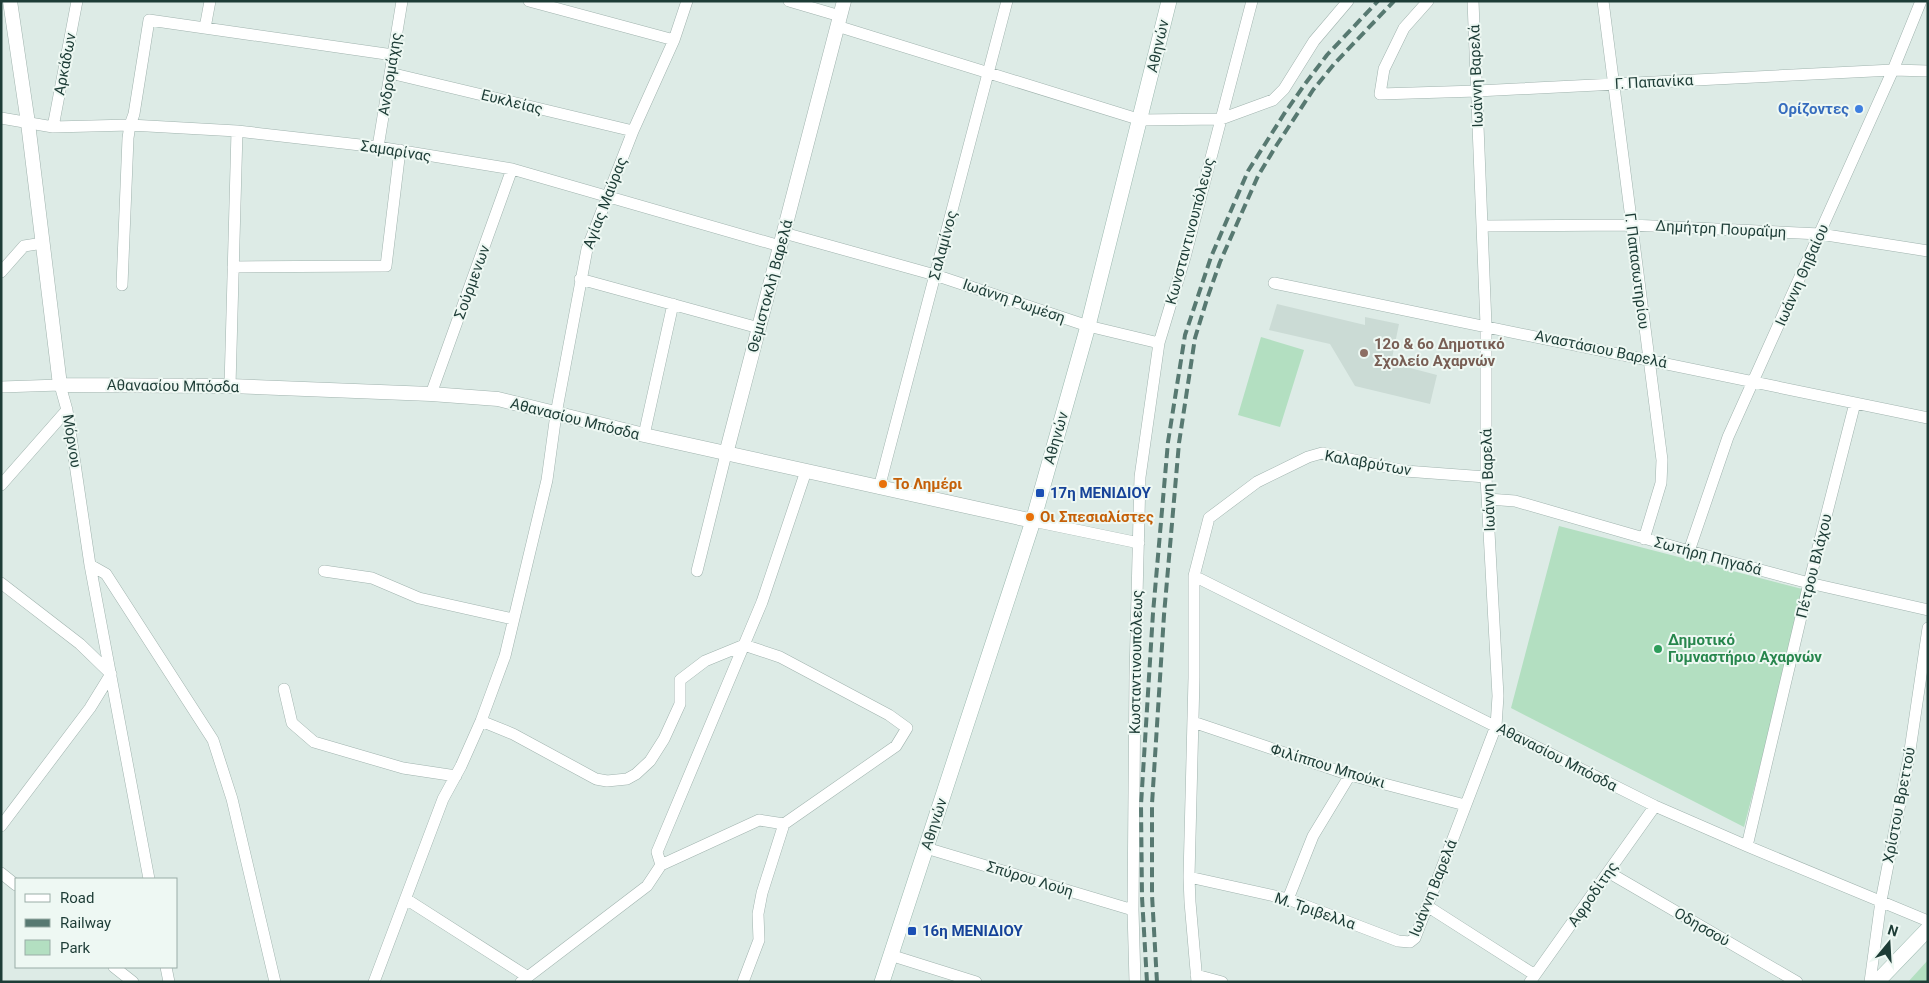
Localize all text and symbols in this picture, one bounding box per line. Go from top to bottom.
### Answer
street label: Αθηνών [1143,18,1173,74]
street label: Ιωάννη Βαρελά [1465,24,1487,128]
street label: Αρκάδων [50,31,80,97]
street label: Ανδρομάχης [375,31,405,117]
street label: Γ. Παπανίκα [1614,71,1694,93]
street label: Ευκλείας [479,86,545,118]
place label: Ορίζοντες [1778,100,1849,118]
marker: Ορίζοντες [1853,103,1865,115]
street label: Σαμαρίνας [359,137,433,165]
street label: Αγίας Μαύρας [579,155,631,251]
street label: Κωνσταντινουπόλεως [1162,155,1218,307]
street label: Σαλαμίνος [925,208,961,282]
street label: Γ. Παπασωτηρίου [1621,212,1653,330]
street label: Θεμιστοκλή Βαρελά [744,217,796,354]
street label: Δημήτρη Πουραΐμη [1655,217,1787,241]
street label: Ιωάννη Θηβαίου [1772,221,1832,329]
street label: Σούρμενων [450,243,494,321]
street label: Ιωάννη Ρωμέση [960,275,1068,327]
street label: Αναστάσιου Βαρελά [1533,326,1669,372]
place label: 12ο & 6ο Δημοτικό Σχολείο Αχαρνών [1374,335,1505,370]
marker: 12ο & 6ο Δημοτικό Σχολείο Αχαρνών [1358,347,1370,359]
street label: Αθανασίου Μπόσδα [107,376,240,396]
street label: Αθανασίου Μπόσδα [509,394,642,444]
street label: Αθηνών [1040,410,1072,466]
street label: Μόρνου [59,413,85,469]
street label: Ιωάννη Βαρελά [1477,428,1499,532]
street label: Καλαβρύτων [1323,447,1413,479]
place label: Το Λημέρι [893,475,962,493]
marker: Το Λημέρι [877,478,889,490]
place label: 17η ΜΕΝΙΔΙΟΥ [1050,484,1151,502]
marker: 17η ΜΕΝΙΔΙΟΥ [1034,487,1046,499]
place label: Οι Σπεσιαλίστες [1040,508,1154,526]
marker: Οι Σπεσιαλίστες [1024,511,1036,523]
street label: Πέτρου Βλάχου [1792,512,1836,620]
street label: Σωτήρη Πηγαδά [1653,533,1764,579]
street label: Κωσταντινουπόλεως [1126,590,1146,734]
place label: Δημοτικό Γυμναστήριο Αχαρνών [1668,631,1822,666]
marker: Δημοτικό Γυμναστήριο Αχαρνών [1652,643,1664,655]
street label: Αθανασίου Μπόσδα [1494,719,1621,795]
street label: Φιλίππου Μπούκι [1268,740,1388,792]
street label: Χρίστου Βρεττού [1879,745,1919,865]
street label: Αθηνών [917,796,951,852]
street label: Ιωάννη Βαρελά [1405,836,1461,939]
street label: Σπύρου Λούη [984,857,1076,901]
street label: Αφροδίτης [1564,858,1622,930]
legend [15,878,178,968]
text: Road [60,889,94,907]
street label: Μ. Τριβελλα [1272,889,1358,933]
street label: Οδησσού [1671,904,1733,950]
text: Railway [60,914,111,932]
north arrow [1864,918,1914,968]
text: N [1886,921,1900,940]
place label: 16η ΜΕΝΙΔΙΟΥ [922,922,1023,940]
marker: 16η ΜΕΝΙΔΙΟΥ [906,925,918,937]
text: Park [60,939,91,957]

